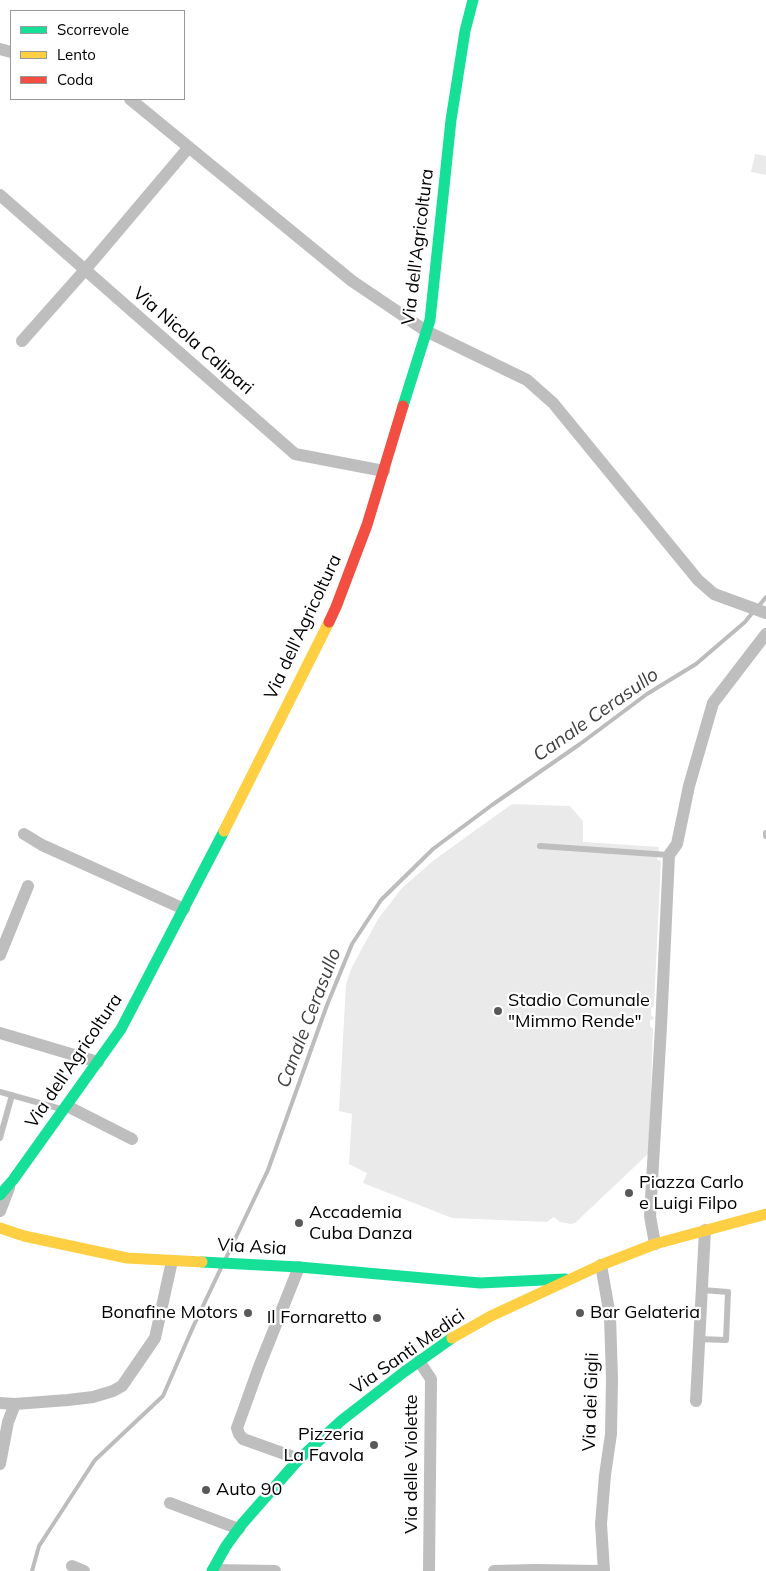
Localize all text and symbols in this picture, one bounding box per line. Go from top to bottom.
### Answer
legend [10,10,185,100]
text: Scorrevole [57,20,129,39]
text: Lento [57,45,96,64]
text: Coda [57,70,93,89]
street label: Via dell'Agricoltura [398,168,438,326]
street label: Via Nicola Calipari [128,283,258,399]
street label: Via dell'Agricoltura [260,551,346,703]
water label: Canale Cerasullo [529,663,663,767]
water label: Canale Cerasullo [272,945,346,1091]
street label: Via dell'Agricoltura [21,990,127,1132]
place label: Stadio Comunale "Mimmo Rende" [508,990,650,1032]
marker: Stadio Comunale "Mimmo Rende" [492,1005,504,1017]
place label: Piazza Carlo e Luigi Filpo [639,1172,744,1214]
marker: Piazza Carlo e Luigi Filpo [623,1187,635,1199]
place label: Accademia Cuba Danza [309,1202,413,1244]
marker: Accademia Cuba Danza [293,1217,305,1229]
street label: Via Asia [217,1234,287,1260]
place label: Bonafine Motors [101,1302,238,1324]
place label: Bar Gelateria [590,1302,700,1324]
street label: Via Santi Medici [347,1305,469,1399]
marker: Bonafine Motors [242,1307,254,1319]
place label: Il Fornaretto [267,1307,367,1329]
marker: Bar Gelateria [574,1307,586,1319]
marker: Il Fornaretto [371,1312,383,1324]
street label: Via dei Gigli [578,1352,604,1452]
street label: Via delle Violette [401,1394,423,1534]
place label: Pizzeria La Favola [283,1424,364,1466]
marker: Pizzeria La Favola [368,1439,380,1451]
place label: Auto 90 [216,1479,282,1501]
marker: Auto 90 [200,1484,212,1496]

